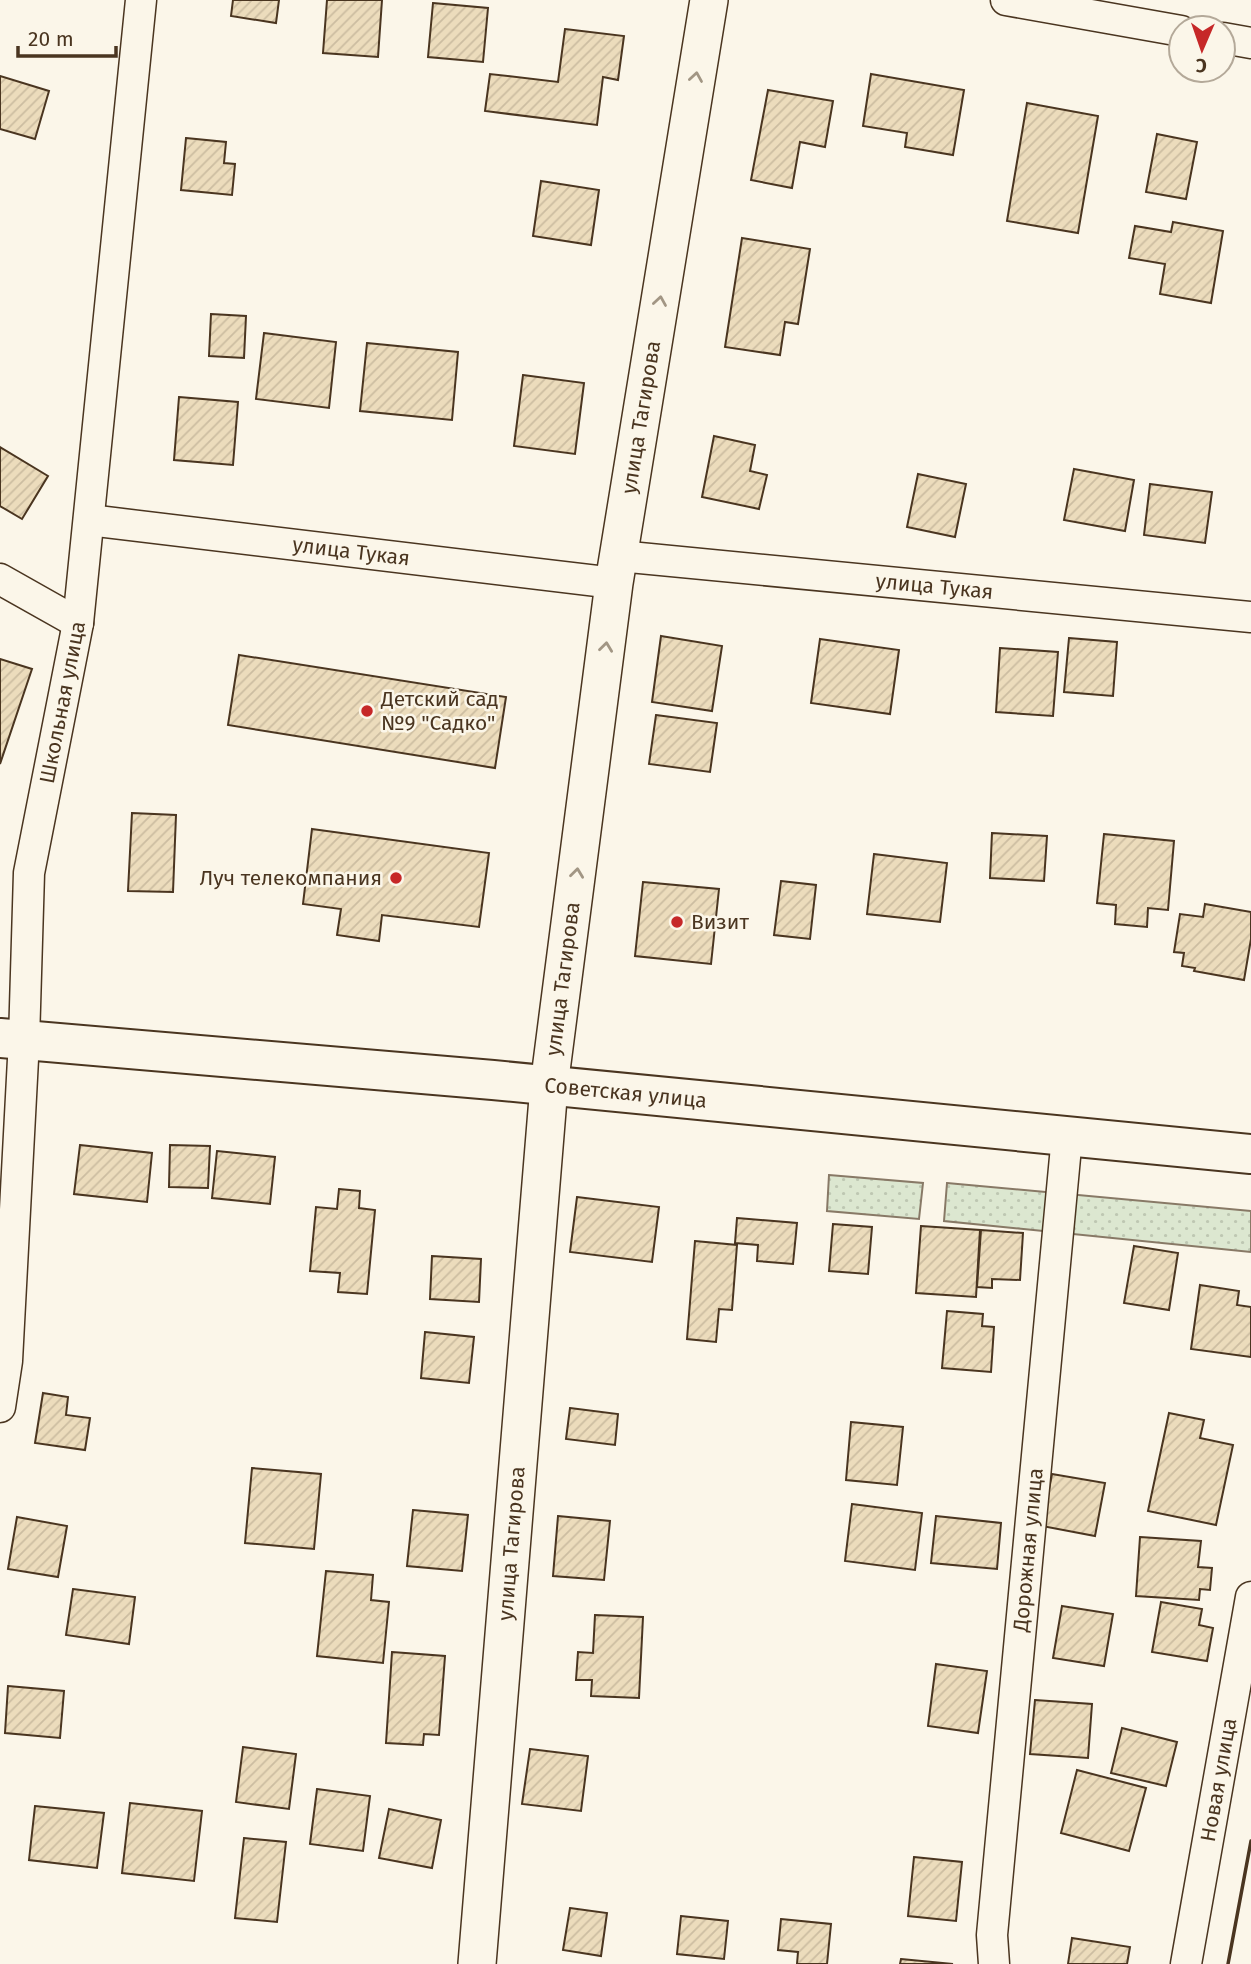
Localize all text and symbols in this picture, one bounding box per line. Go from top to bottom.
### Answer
scale bar [18,14,116,58]
north arrow [1167,14,1237,84]
text: 20 m [28,26,74,52]
text: С [1195,54,1207,77]
one-way arrow [688,71,703,83]
one-way arrow [652,295,667,307]
street label: улица Тагирова [616,339,666,496]
street label: улица Тукая [291,532,411,571]
street label: улица Тукая [874,568,995,605]
street label: Школьная улица [34,619,91,786]
one-way arrow [598,641,613,653]
place label: Детский сад №9 "Садко" [380,686,498,736]
marker: Детский сад №9 "Садко" [359,703,375,719]
place label: Луч телекомпания [199,865,382,891]
one-way arrow [569,867,584,879]
marker: Луч телекомпания [388,870,404,886]
street label: улица Тагирова [540,900,586,1057]
place label: Визит [691,909,749,935]
marker: Визит [669,914,685,930]
street label: Советская улица [543,1072,708,1114]
street label: улица Тагирова [492,1465,531,1622]
street label: Дорожная улица [1007,1467,1049,1634]
street label: Новая улица [1195,1716,1242,1844]

